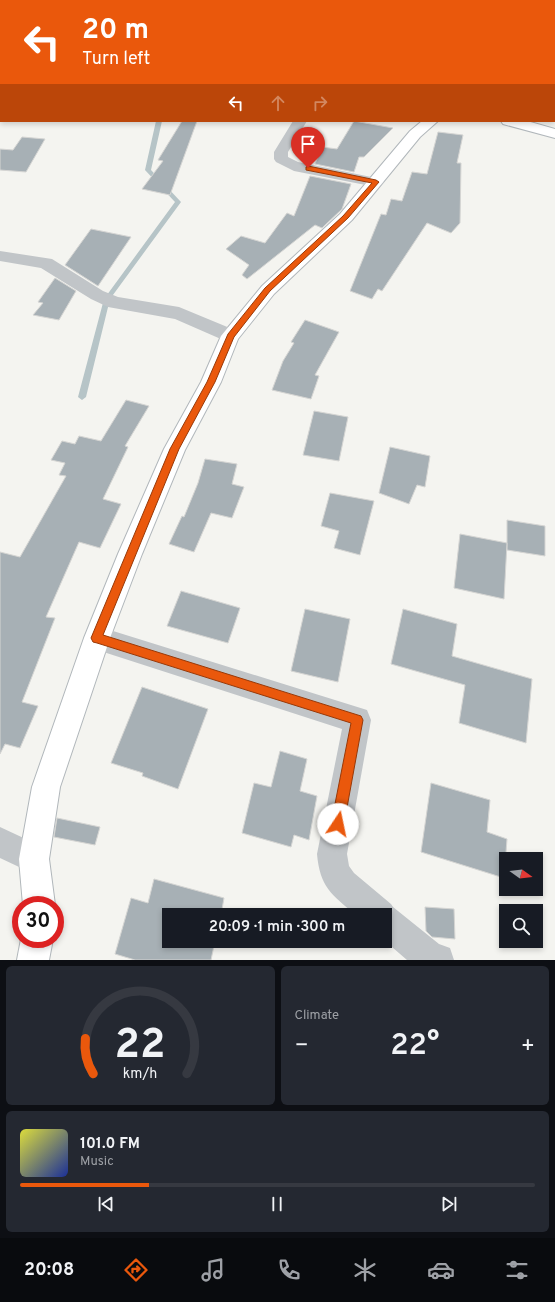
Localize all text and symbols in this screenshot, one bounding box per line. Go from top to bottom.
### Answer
text: 20 m [82,13,149,49]
icon: left [16,16,68,68]
text: Turn left [82,48,150,71]
icon: left [225,92,247,114]
icon: ahead [267,92,289,114]
icon: right [309,92,331,114]
pin [291,127,325,168]
icon: arrive [297,133,319,155]
position arrow [317,803,359,845]
north arrow [499,852,543,896]
map controls [499,852,543,948]
speed limit sign: 30 [12,896,64,948]
button: search [499,904,543,948]
text: 20:09 · 1 min · 300 m [209,918,345,937]
text: Climate [295,1008,339,1024]
text: 22 [115,1019,166,1072]
text: 22° [390,1028,439,1065]
text: − [295,1033,309,1060]
text: + [521,1033,535,1060]
text: km/h [123,1064,158,1082]
text: 101.0 FM [80,1135,140,1154]
text: Music [80,1154,114,1170]
icon: previous [95,1193,117,1215]
icon: pause [266,1193,288,1215]
icon: next [438,1193,460,1215]
icon: directions [122,1256,150,1284]
icon: music [199,1256,227,1284]
icon: phone [275,1256,303,1284]
icon: climate [351,1256,379,1284]
icon: car [427,1256,455,1284]
icon: filters [503,1256,531,1284]
text: 20:08 [24,1259,74,1282]

